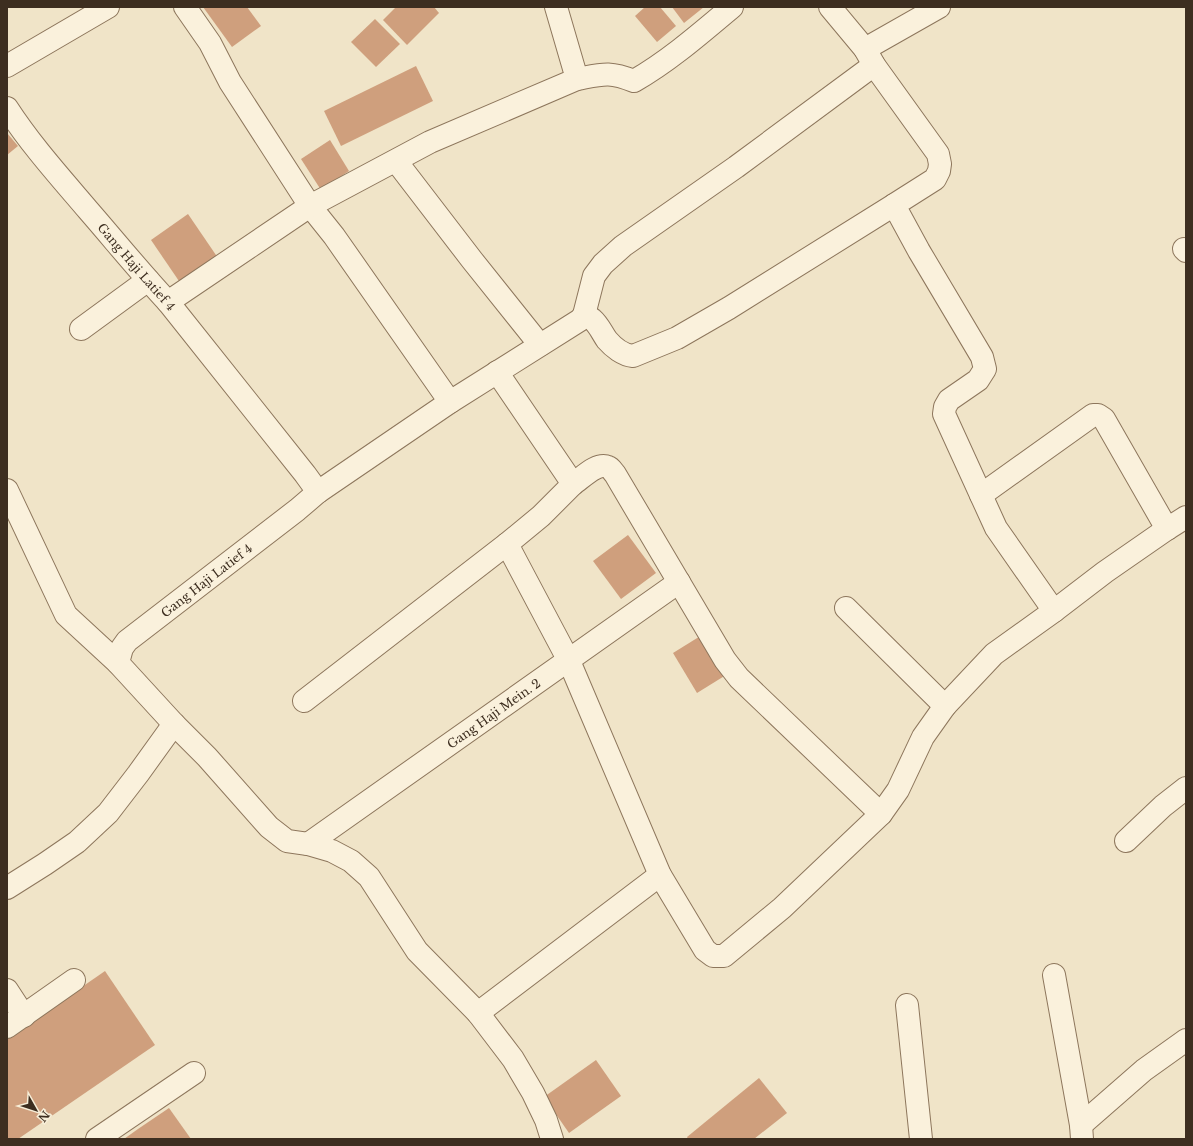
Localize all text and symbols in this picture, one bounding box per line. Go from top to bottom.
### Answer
street label: Gang Haji Latief 4 [95,220,179,313]
street label: Gang Haji Latief 4 [158,540,255,620]
street label: Gang Haji Mein. 2 [444,675,543,751]
north arrow [16,1090,56,1130]
text: N [35,1108,52,1125]

